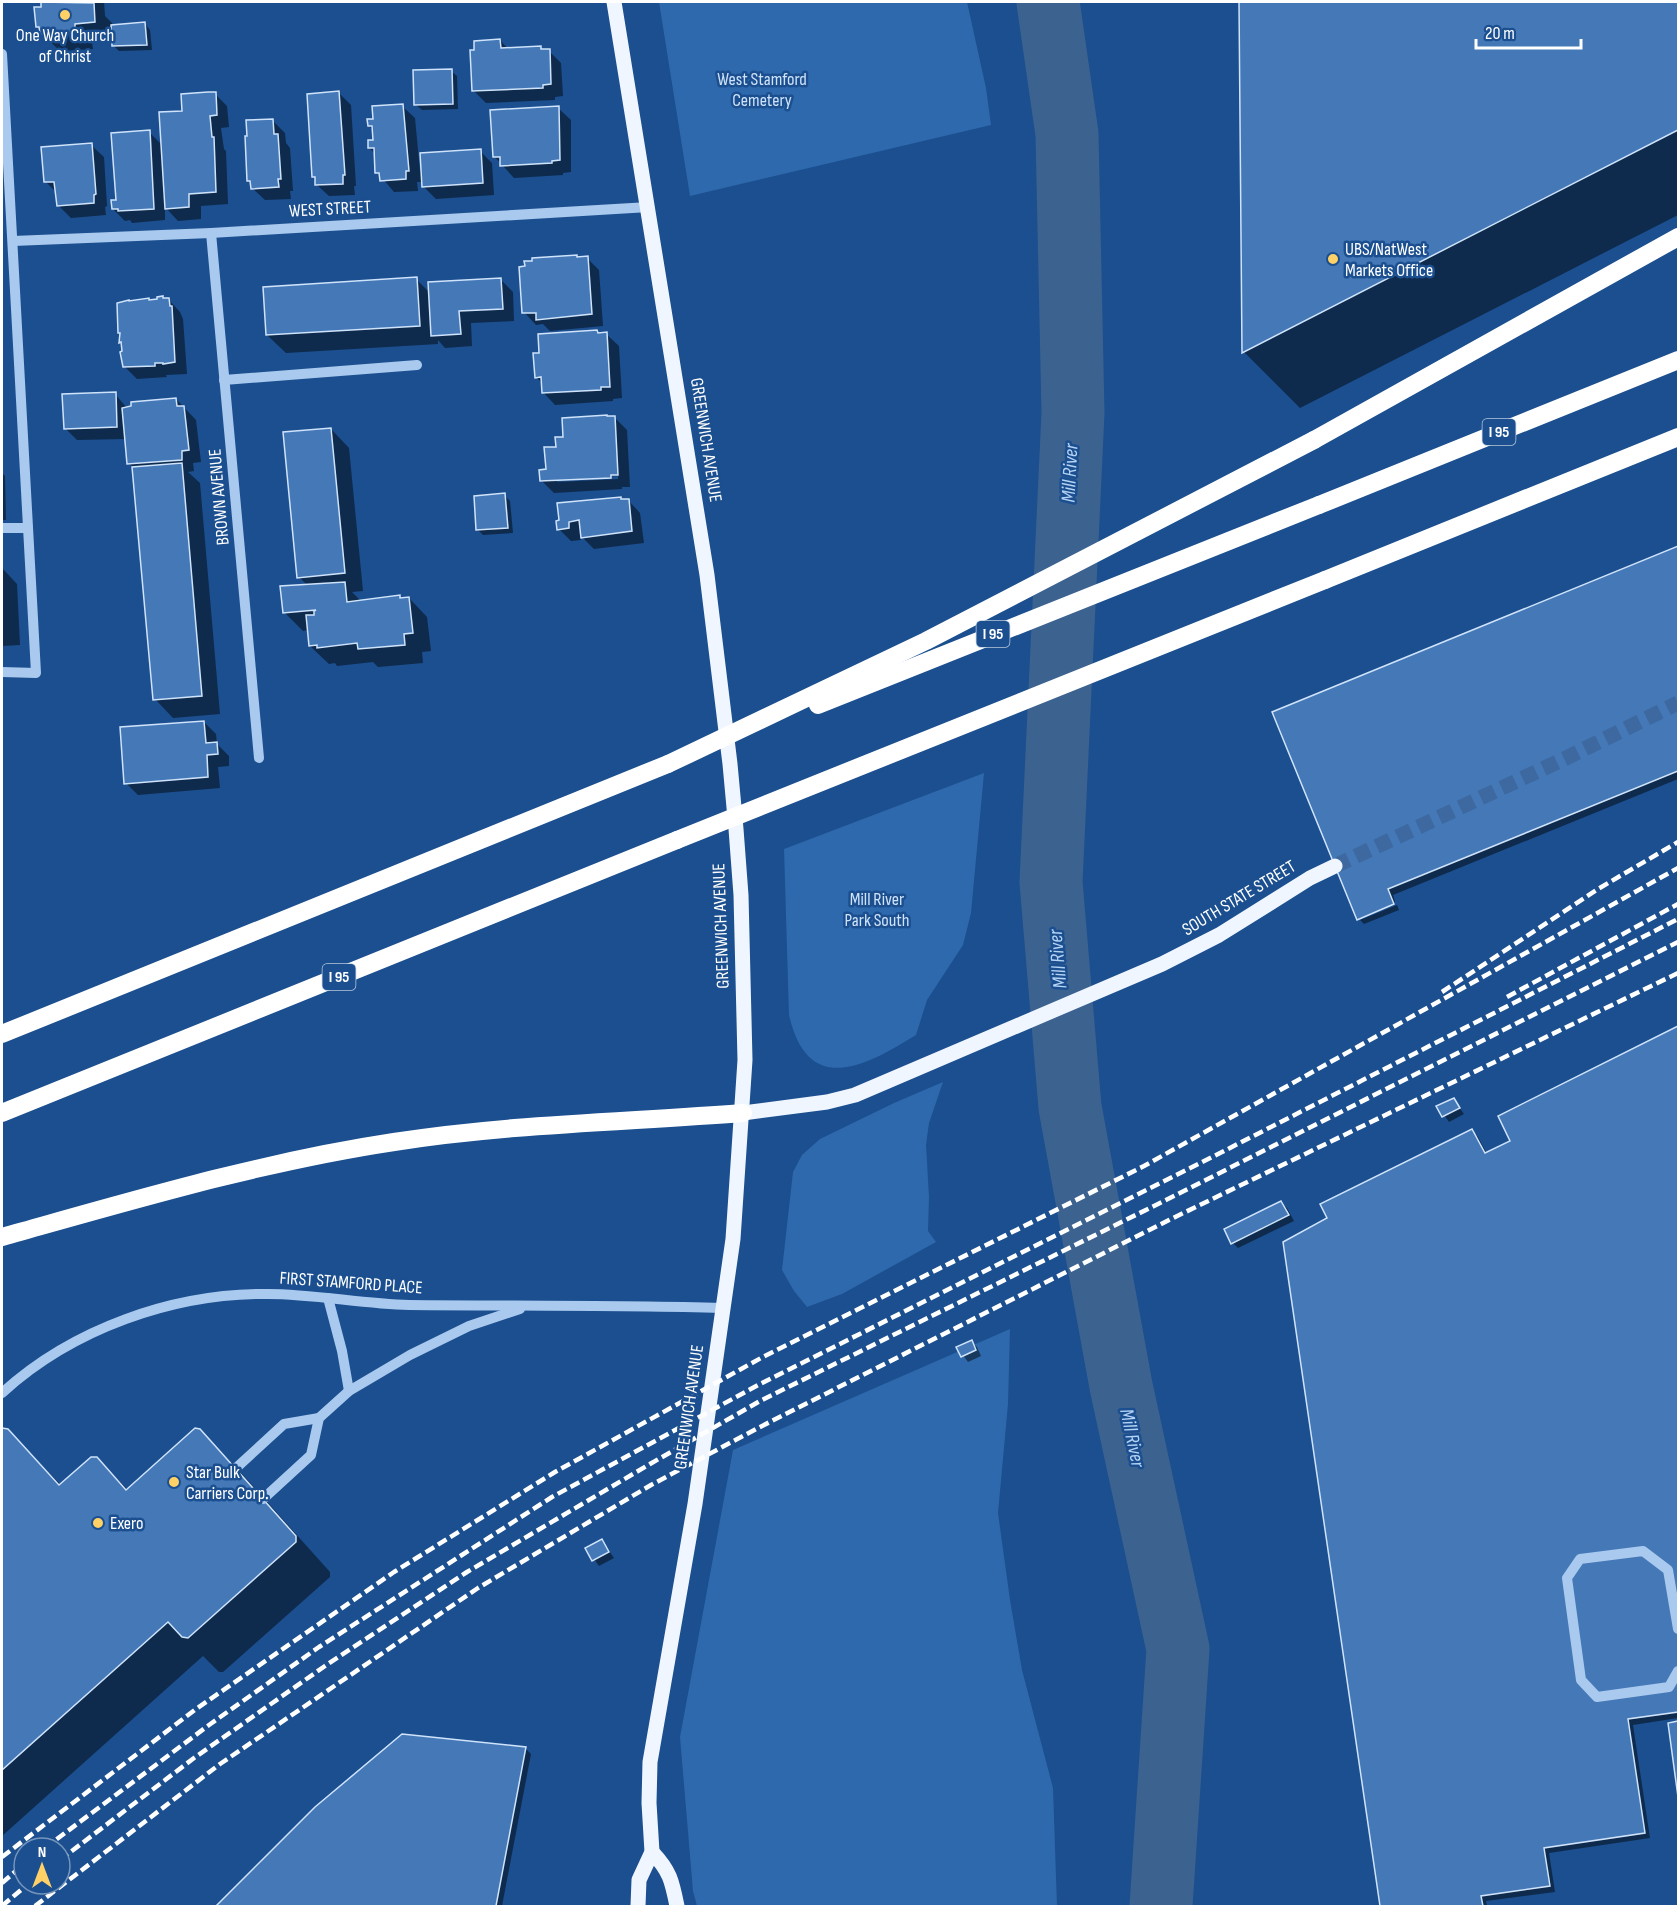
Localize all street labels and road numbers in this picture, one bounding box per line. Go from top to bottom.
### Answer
street label: WEST STREET [288,196,372,222]
street label: GREENWICH AVENUE [686,376,726,504]
road number: I 95 [1482,419,1516,445]
street label: BROWN AVENUE [204,448,234,546]
road number: I 95 [976,621,1010,647]
street label: SOUTH STATE STREET [1178,856,1300,940]
street label: GREENWICH AVENUE [708,863,734,989]
road number: I 95 [322,964,356,990]
street label: FIRST STAMFORD PLACE [279,1268,423,1298]
street label: GREENWICH AVENUE [670,1343,708,1471]

